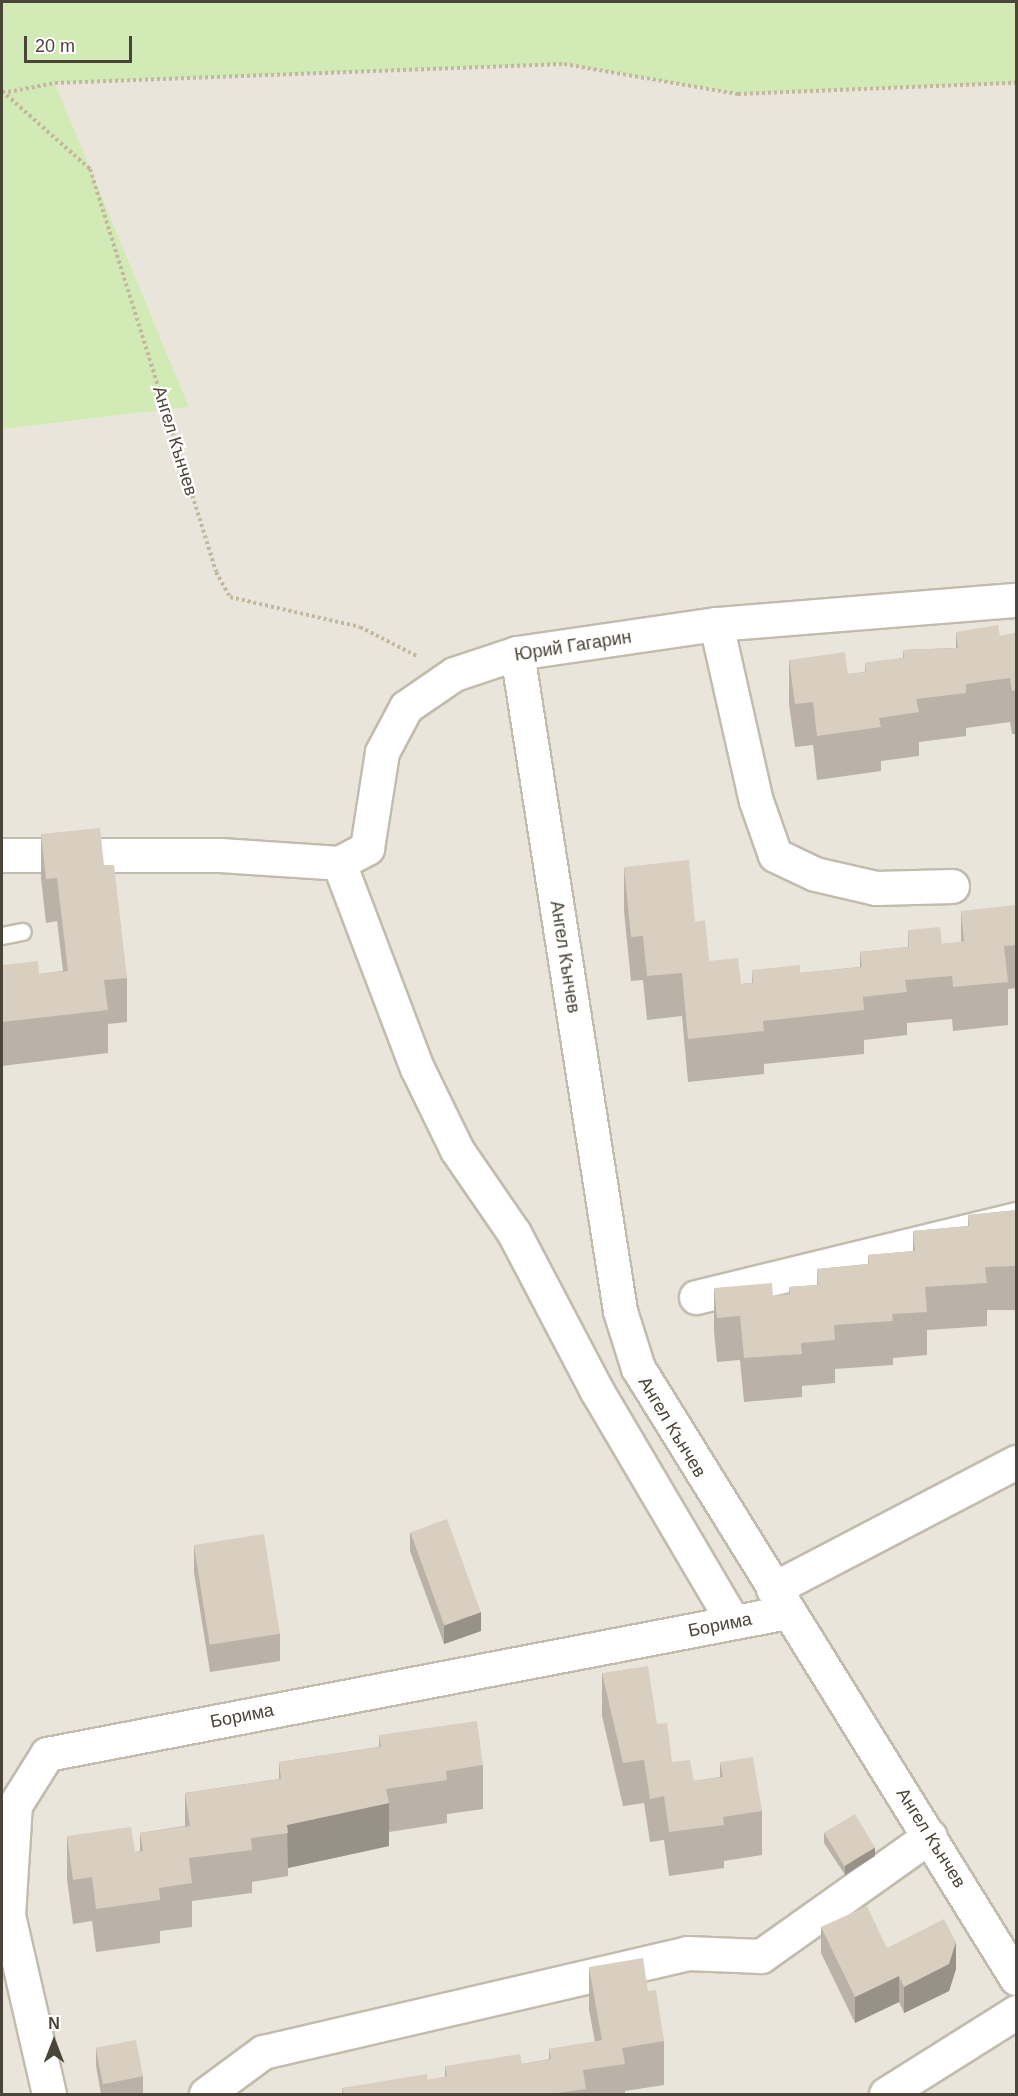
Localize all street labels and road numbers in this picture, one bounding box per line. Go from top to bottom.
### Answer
street label: Ангел Кънчев [148,383,202,499]
street label: Юрий Гагарин [513,626,633,666]
street label: Ангел Кънчев [545,899,585,1015]
street label: Ангел Кънчев [633,1373,711,1481]
street label: Борима [686,1608,754,1642]
street label: Борима [208,1699,276,1733]
street label: Ангел Кънчев [892,1784,970,1892]

